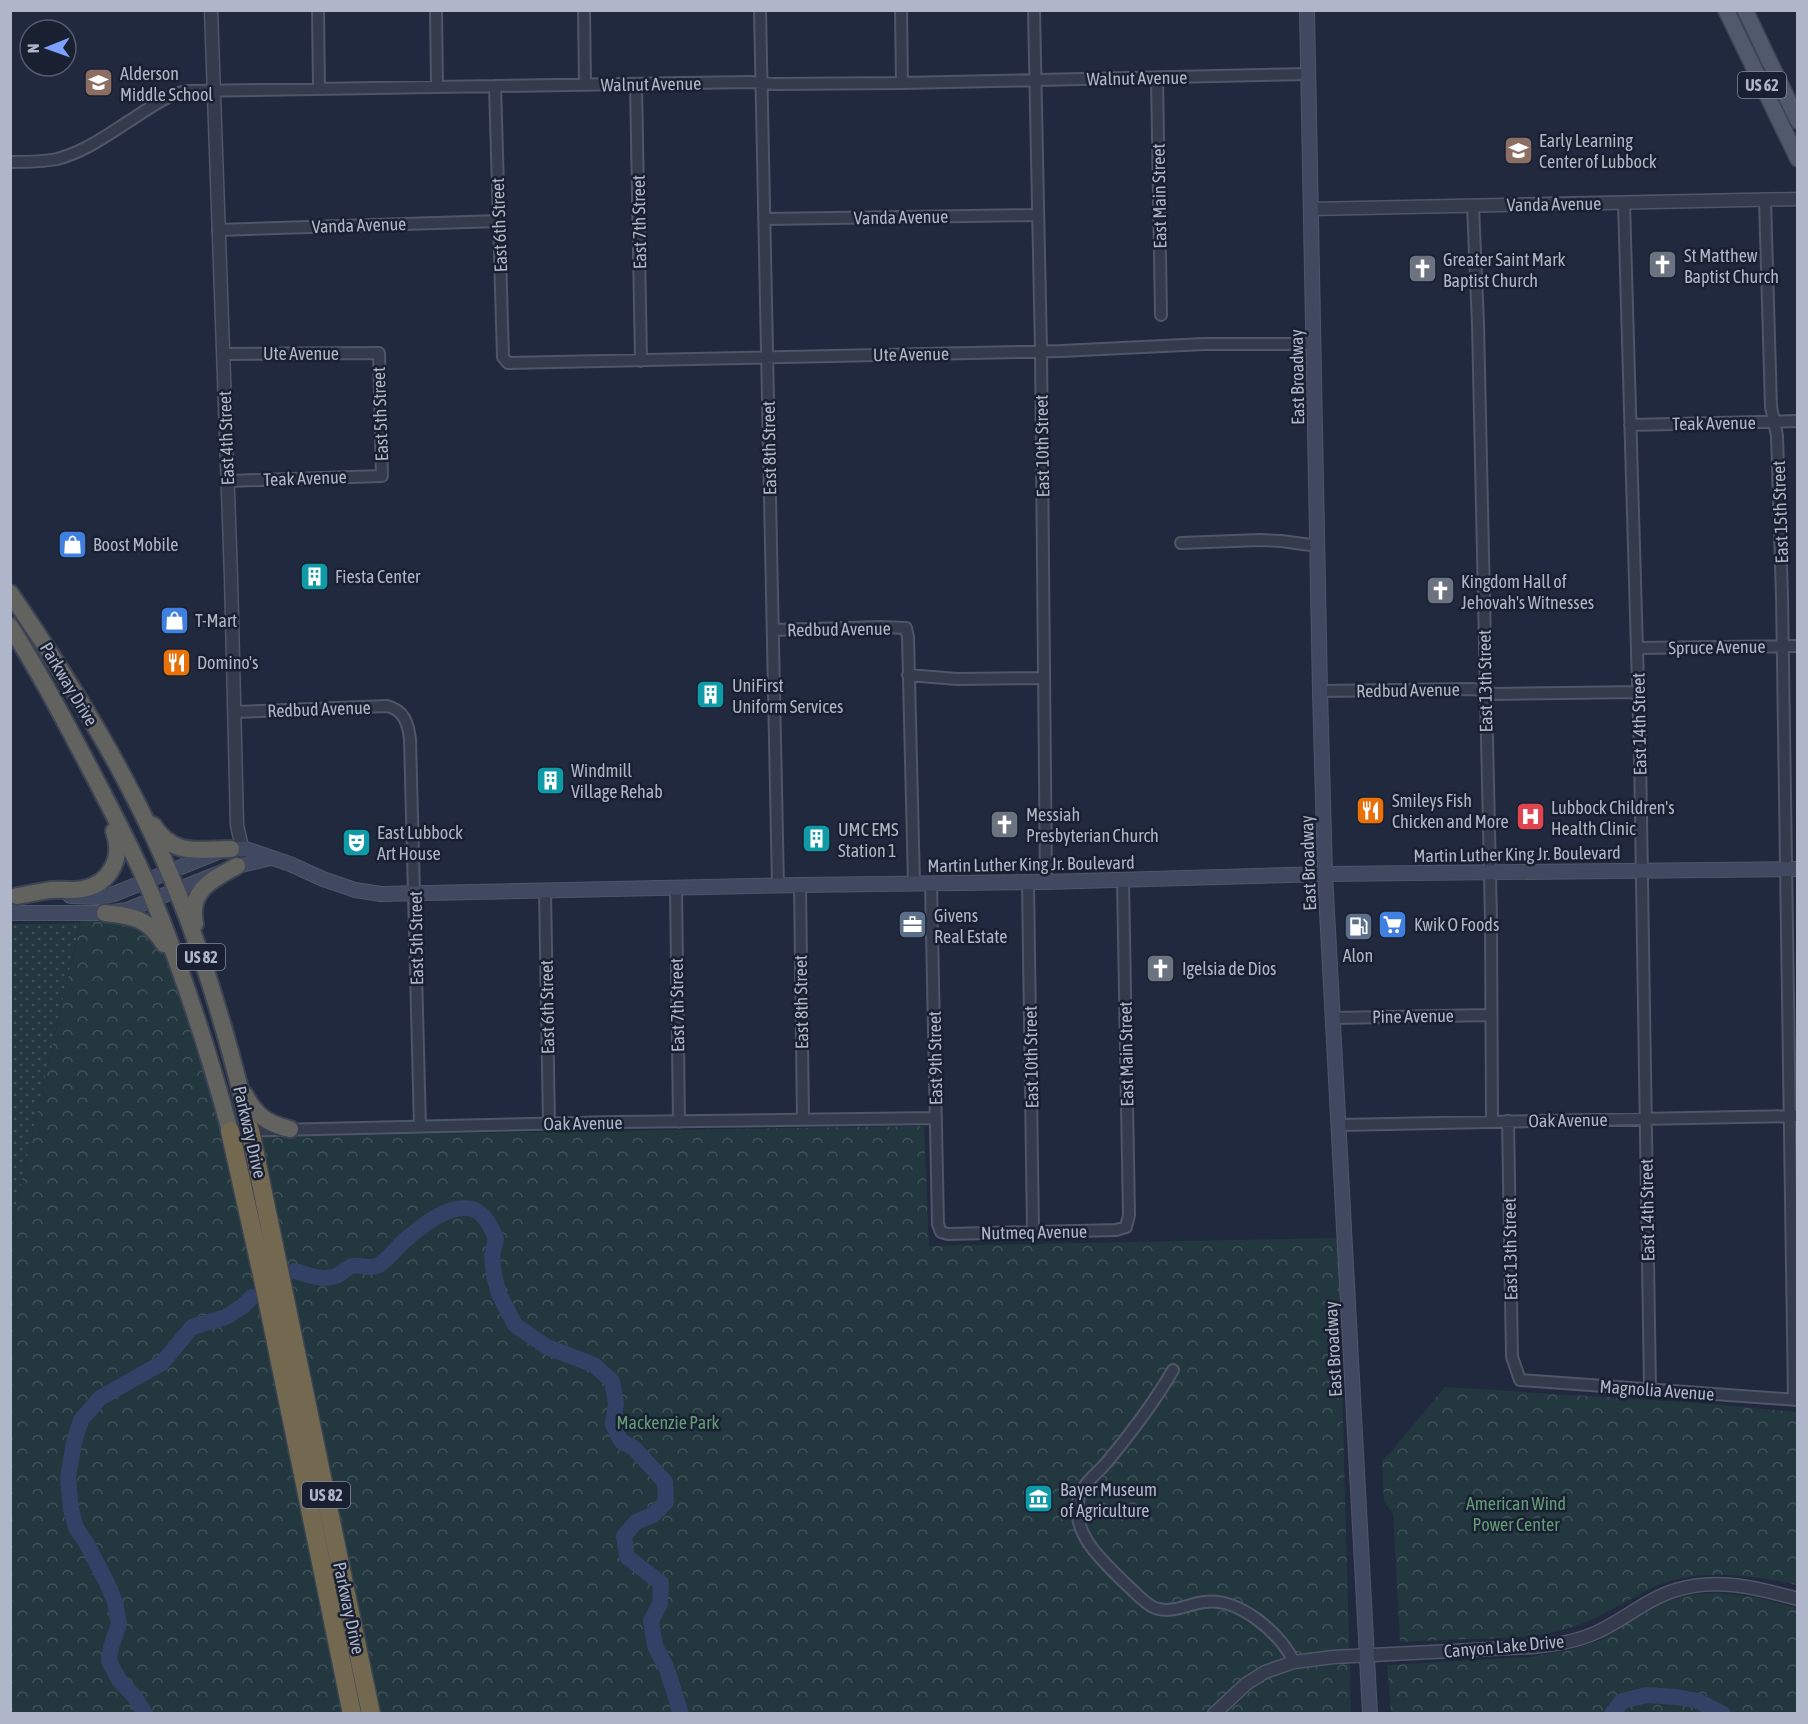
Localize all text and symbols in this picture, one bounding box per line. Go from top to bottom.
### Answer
north arrow [18,18,78,78]
text: N [24,43,42,53]
place label: Alderson Middle School [120,63,213,105]
school or university icon: Alderson Middle School [83,67,115,99]
street label: Walnut Avenue [1087,67,1187,89]
road number: US 62 [1738,72,1786,98]
street label: Walnut Avenue [601,73,701,95]
place label: Early Learning Center of Lubbock [1539,130,1657,172]
school or university icon: Early Learning Center of Lubbock [1502,134,1534,166]
street label: East Main Street [1148,143,1170,249]
street label: East 7th Street [628,175,650,269]
street label: East 6th Street [487,177,511,273]
street label: Vanda Avenue [1507,193,1601,215]
street label: Vanda Avenue [854,206,948,228]
street label: Vanda Avenue [311,213,407,237]
place label: St Matthew Baptist Church [1684,245,1779,287]
place label: Greater Saint Mark Baptist Church [1443,249,1566,291]
church icon: St Matthew Baptist Church [1647,249,1679,281]
church icon: Greater Saint Mark Baptist Church [1406,253,1438,285]
street label: East Broadway [1286,329,1308,425]
street label: Ute Avenue [263,343,339,364]
street label: Ute Avenue [873,343,949,365]
street label: East 5th Street [368,366,392,462]
street label: East 4th Street [214,390,238,486]
street label: East 10th Street [1031,394,1053,498]
street label: East 8th Street [758,401,780,495]
street label: Teak Avenue [1672,412,1756,434]
street label: East 15th Street [1768,460,1792,564]
street label: Teak Avenue [263,466,347,490]
shop icon: Boost Mobile [56,528,88,560]
place label: Boost Mobile [93,534,178,555]
building icon: Fiesta Center [298,560,330,592]
place label: Fiesta Center [335,566,421,587]
place label: Kingdom Hall of Jehovah's Witnesses [1461,571,1594,613]
church icon: Kingdom Hall of Jehovah's Witnesses [1424,575,1456,607]
shop icon: T-Mart [158,604,190,636]
place label: T-Mart [195,610,237,631]
street label: Redbud Avenue [787,618,891,640]
street label: East 13th Street [1474,629,1496,733]
street label: Spruce Avenue [1668,636,1766,658]
street label: Parkway Drive [36,638,102,730]
restaurant icon: Domino's [160,646,192,678]
place label: Domino's [197,652,258,673]
street label: East 14th Street [1628,672,1650,776]
place label: UniFirst Uniform Services [732,675,843,717]
building icon: UniFirst Uniform Services [695,679,727,711]
street label: Redbud Avenue [1356,679,1460,701]
street label: Redbud Avenue [267,697,371,721]
place label: Windmill Village Rehab [571,760,663,802]
building icon: Windmill Village Rehab [534,764,566,796]
place label: Smileys Fish Chicken and More [1392,790,1509,832]
restaurant icon: Smileys Fish Chicken and More [1355,794,1387,826]
place label: Lubbock Children's Health Clinic [1551,797,1674,839]
hospital icon: Lubbock Children's Health Clinic [1514,801,1546,833]
place label: Messiah Presbyterian Church [1026,804,1159,846]
church icon: Messiah Presbyterian Church [989,808,1021,840]
street label: East Broadway [1296,815,1320,911]
place label: UMC EMS Station 1 [838,819,899,861]
place label: East Lubbock Art House [377,822,463,864]
building icon: UMC EMS Station 1 [801,823,833,855]
theatre icon: East Lubbock Art House [340,826,372,858]
street label: Martin Luther King Jr. Boulevard [1413,842,1621,866]
street label: Martin Luther King Jr. Boulevard [927,852,1135,876]
street label: East 5th Street [405,891,427,985]
place label: Givens Real Estate [934,905,1008,947]
supermarket icon: Kwik O Foods [1377,908,1409,940]
office icon: Givens Real Estate [897,909,929,941]
fuel station icon: Alon [1342,910,1374,942]
place label: Kwik O Foods [1414,914,1499,935]
road number: US 82 [177,944,225,970]
place label: Alon [1343,945,1373,966]
church icon: Igelsia de Dios [1145,952,1177,984]
street label: East 8th Street [790,955,812,1049]
street label: East 7th Street [666,958,688,1052]
place label: Igelsia de Dios [1182,958,1276,979]
street label: East 6th Street [536,960,558,1054]
street label: East Main Street [1115,1001,1137,1107]
street label: East 10th Street [1020,1005,1042,1109]
street label: Pine Avenue [1372,1005,1454,1027]
street label: East 9th Street [924,1011,946,1105]
street label: Parkway Drive [229,1084,271,1180]
street label: Oak Avenue [1528,1109,1608,1131]
street label: Oak Avenue [543,1112,623,1134]
street label: East 14th Street [1636,1158,1658,1262]
street label: East 13th Street [1499,1197,1521,1301]
street label: Nutmeq Avenue [981,1221,1087,1243]
street label: East Broadway [1320,1301,1346,1397]
street label: Magnolia Avenue [1599,1376,1715,1404]
park label: Mackenzie Park [617,1412,720,1433]
place label: Bayer Museum of Agriculture [1060,1479,1157,1521]
road number: US 82 [302,1482,350,1508]
museum icon: Bayer Museum of Agriculture [1023,1483,1055,1515]
park label: American Wind Power Center [1466,1493,1566,1535]
street label: Parkway Drive [329,1560,369,1656]
street label: Canyon Lake Drive [1443,1630,1565,1662]

